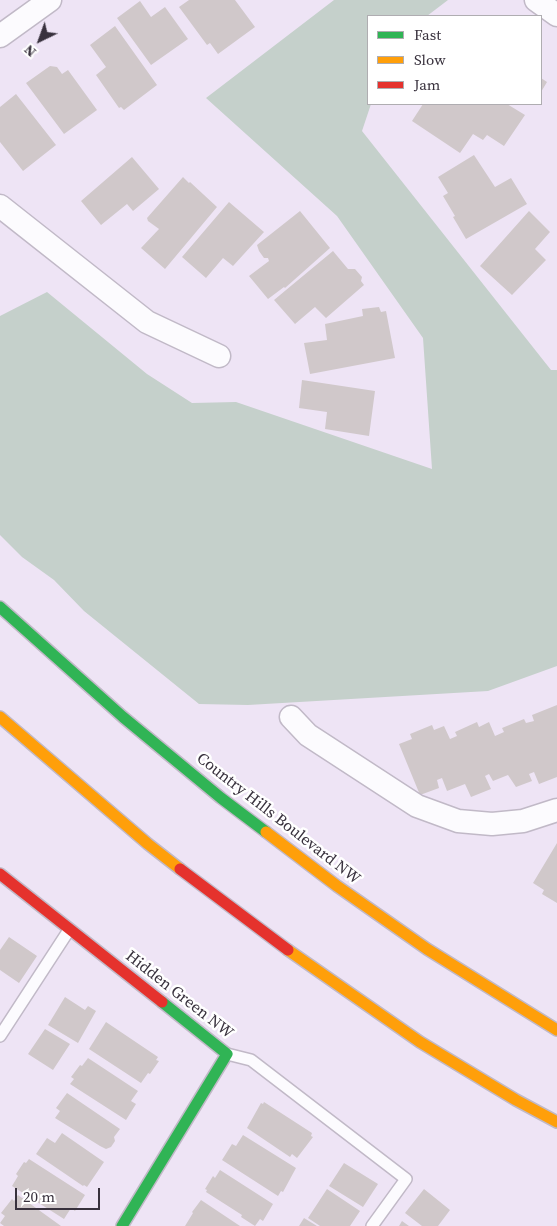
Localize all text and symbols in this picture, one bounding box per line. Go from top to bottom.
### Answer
north arrow [15,15,65,65]
legend [367,15,542,105]
text: Fast [414,24,441,45]
text: N [19,40,40,62]
text: Slow [414,49,446,70]
text: Jam [414,74,440,95]
street label: Country Hills Boulevard NW [192,749,364,889]
street label: Hidden Green NW [121,947,237,1043]
scale bar [18,1178,102,1210]
text: 20 m [23,1186,55,1207]

